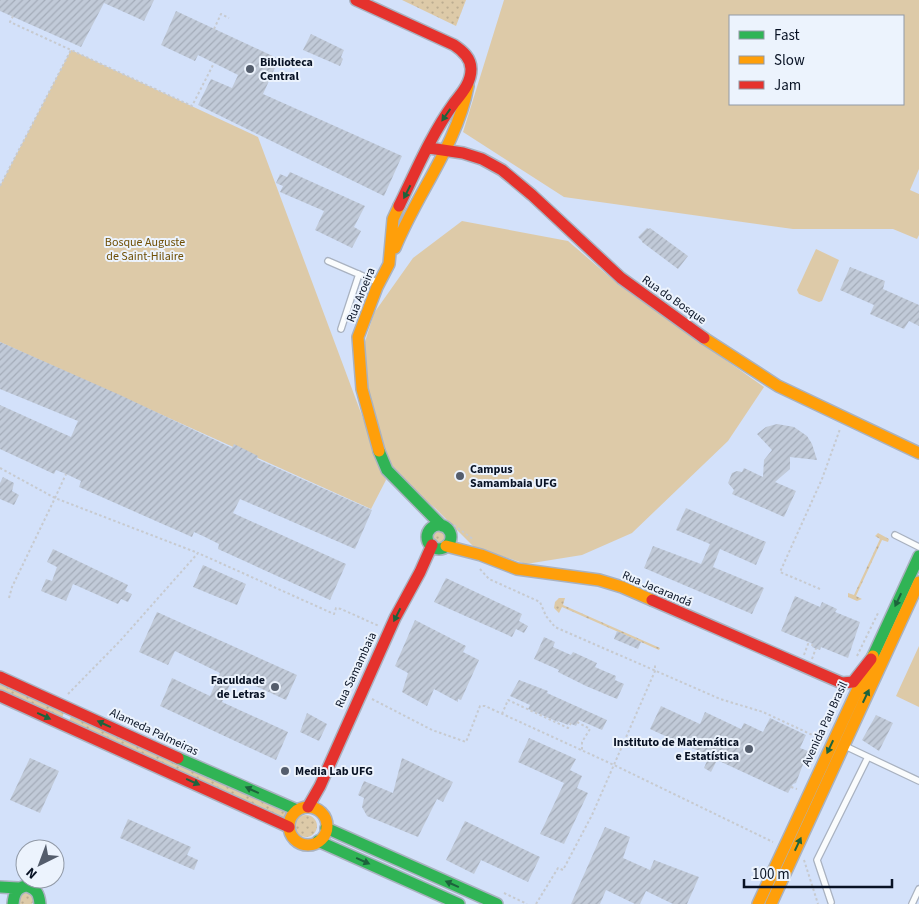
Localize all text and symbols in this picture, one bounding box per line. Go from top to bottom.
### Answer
legend [729,15,904,105]
text: Fast [774,25,800,46]
text: Slow [774,50,805,71]
place label: Biblioteca Central [260,54,313,85]
marker: Biblioteca Central [244,63,256,75]
text: Jam [774,75,801,96]
one-way arrow [441,108,451,121]
one-way arrow [403,185,411,199]
park label: Bosque Auguste de Saint-Hilaire [105,234,185,265]
street label: Rua Aroeira [342,265,380,325]
street label: Rua do Bosque [638,272,710,329]
place label: Campus Samambaia UFG [470,461,557,492]
marker: Campus Samambaia UFG [454,470,466,482]
street label: Rua Jacarandá [620,567,694,611]
one-way arrow [894,593,902,607]
one-way arrow [393,608,401,622]
street label: Rua Samambaia [331,629,381,711]
place label: Faculdade de Letras [211,672,265,703]
street label: Avenida Pau Brasil [798,679,852,769]
marker: Faculdade de Letras [269,681,281,693]
one-way arrow [862,689,870,703]
street label: Alameda Palmeiras [107,704,201,760]
one-way arrow [37,713,51,721]
one-way arrow [97,720,111,728]
place label: Instituto de Matemática e Estatística [613,734,739,765]
one-way arrow [825,740,833,754]
marker: Instituto de Matemática e Estatística [743,743,755,755]
place label: Media Lab UFG [295,763,373,780]
marker: Media Lab UFG [279,765,291,777]
one-way arrow [186,779,200,787]
one-way arrow [245,786,259,794]
one-way arrow [795,837,803,851]
north arrow [15,839,65,889]
scale bar [744,856,892,888]
one-way arrow [356,858,370,866]
text: N [22,862,42,883]
text: 100 m [752,864,790,885]
one-way arrow [445,880,459,888]

